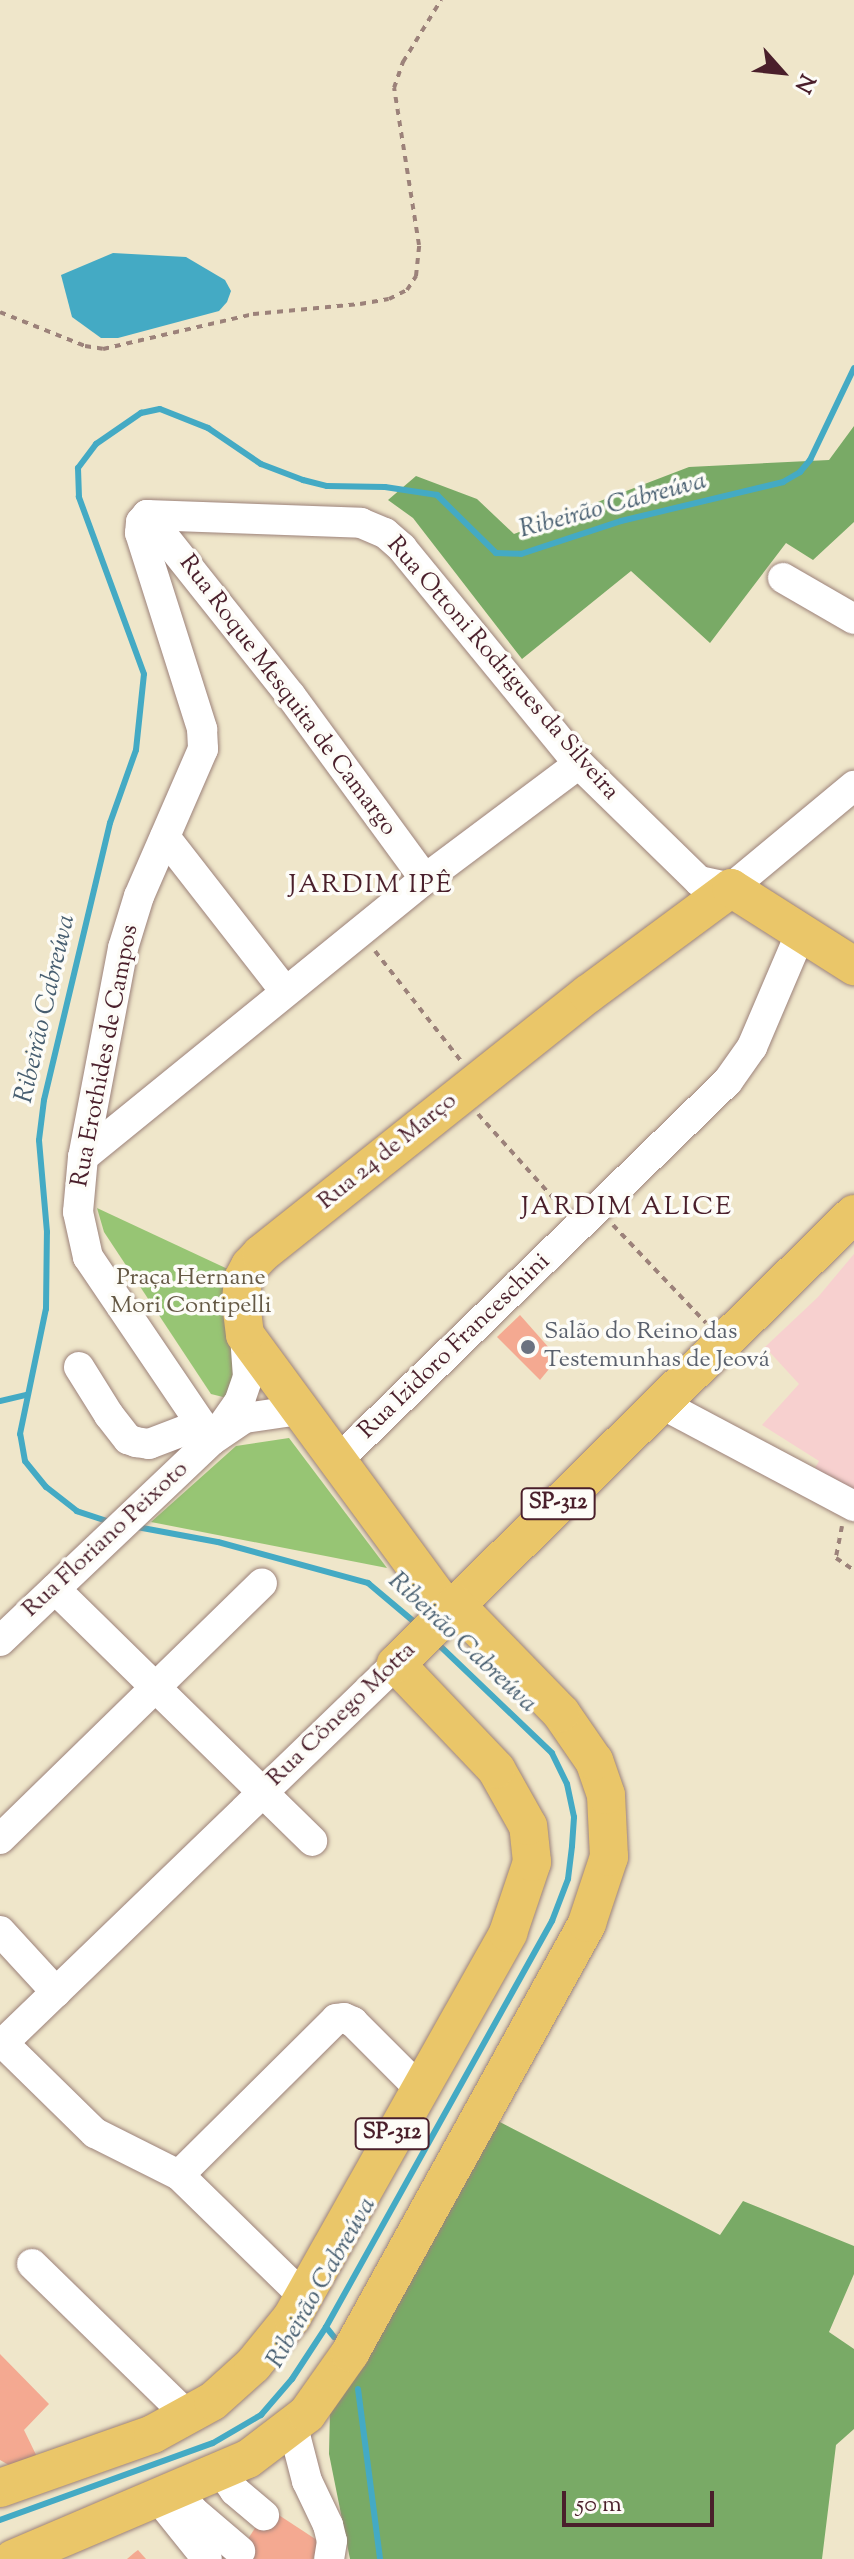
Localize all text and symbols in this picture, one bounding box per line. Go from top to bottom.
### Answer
north arrow [742,32,822,112]
text: N [785,68,822,98]
water label: Ribeirão Cabreúva [516,466,710,546]
street label: Rua Ottoni Rodrigues da Silveira [380,531,624,807]
street label: Rua Roque Mesquita de Camargo [172,550,402,842]
district label: JARDIM IPÊ [289,870,453,902]
water label: Ribeirão Cabreúva [9,912,83,1106]
street label: Rua Erothides de Campos [66,923,146,1189]
street label: Rua 24 de Março [313,1087,463,1217]
district label: JARDIM ALICE [521,1192,733,1224]
street label: Rua Izidoro Franceschini [353,1248,557,1446]
park label: Praça Hernane Mori Contipelli [111,1265,271,1321]
place label: Salão do Reino das Testemunhas de Jeová [544,1319,770,1375]
marker: Salão do Reino das Testemunhas de Jeová [519,1338,537,1356]
street label: Rua Floriano Peixoto [17,1456,195,1624]
road number: SP-312 [520,1486,596,1522]
water label: Ribeirão Cabreúva [381,1566,543,1720]
street label: Rua Cônego Motta [262,1637,422,1793]
road number: SP-312 [354,2116,430,2152]
water label: Ribeirão Cabreúva [260,2192,384,2374]
scale bar [566,2475,718,2525]
text: 50 m [576,2488,622,2522]

